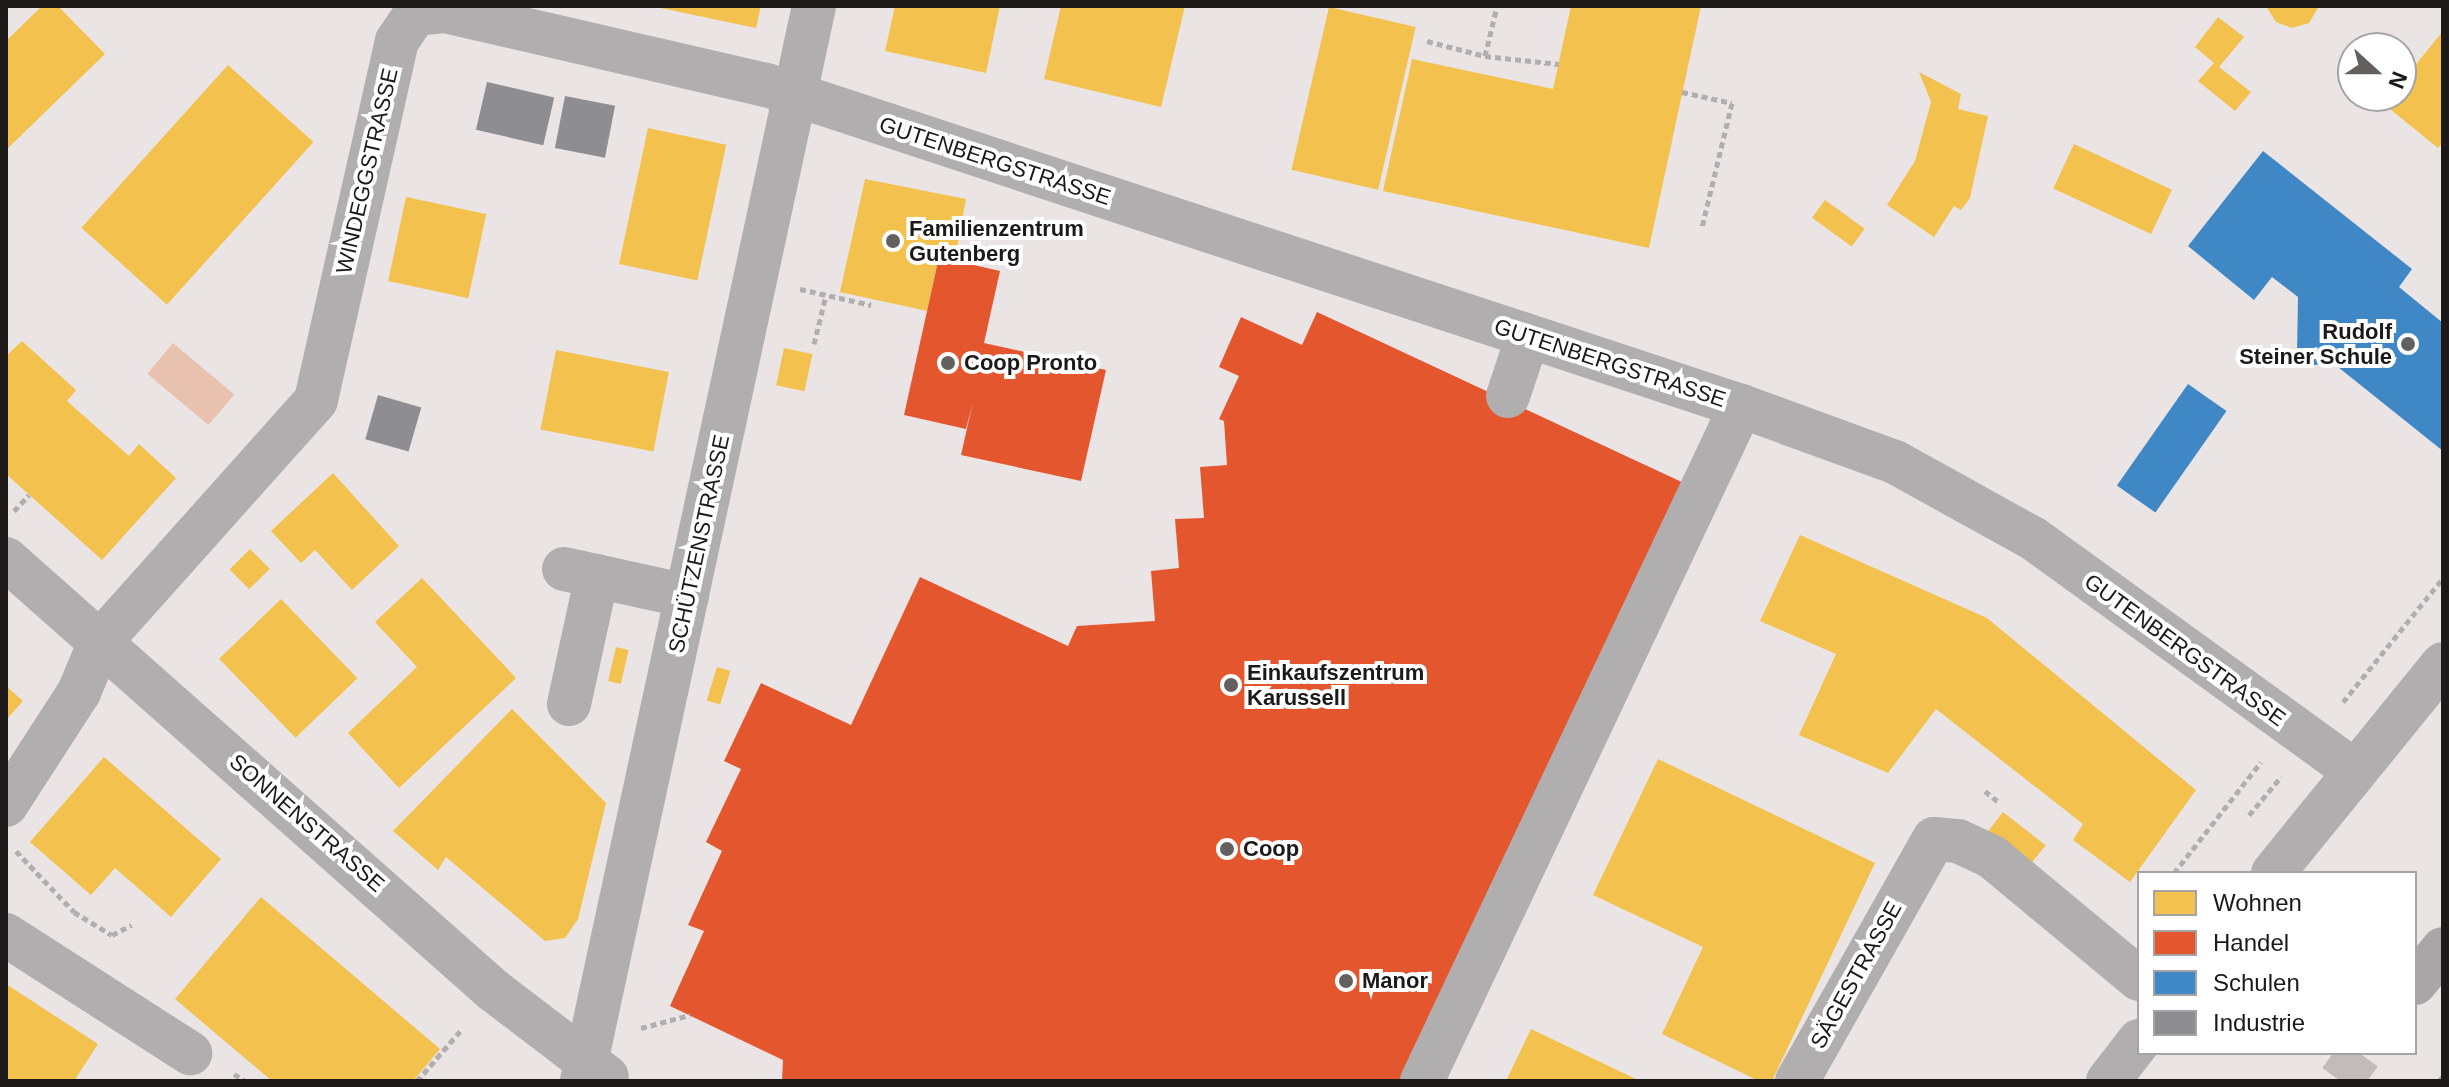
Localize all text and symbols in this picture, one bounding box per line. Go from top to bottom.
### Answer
north arrow [2337,32,2417,112]
street label: WINDEGGSTRASSE [330,66,404,276]
text: N [2383,68,2413,92]
street label: GUTENBERGSTRASSE [876,111,1114,211]
place label: Familienzentrum Gutenberg [909,215,1084,266]
marker: Familienzentrum Gutenberg [884,232,902,250]
street label: GUTENBERGSTRASSE [1491,313,1729,413]
place label: Rudolf Steiner Schule [2239,318,2392,370]
marker: Rudolf Steiner Schule [2399,335,2417,353]
place label: Coop Pronto [964,350,1097,376]
marker: Coop Pronto [939,354,957,372]
street label: SCHÜTZENSTRASSE [663,432,735,656]
street label: GUTENBERGSTRASSE [2079,568,2291,732]
place label: Einkaufszentrum Karussell [1247,659,1424,710]
marker: Einkaufszentrum Karussell [1222,676,1240,694]
street label: SONNENSTRASSE [224,748,390,898]
place label: Coop [1243,836,1299,862]
marker: Coop [1218,840,1236,858]
legend [2137,871,2417,1055]
text: Wohnen [2213,889,2302,916]
street label: SÄGESTRASSE [1805,897,1907,1053]
text: Handel [2213,929,2289,956]
place label: Manor [1362,968,1428,994]
text: Schulen [2213,969,2300,996]
marker: Manor [1337,972,1355,990]
text: Industrie [2213,1009,2305,1036]

